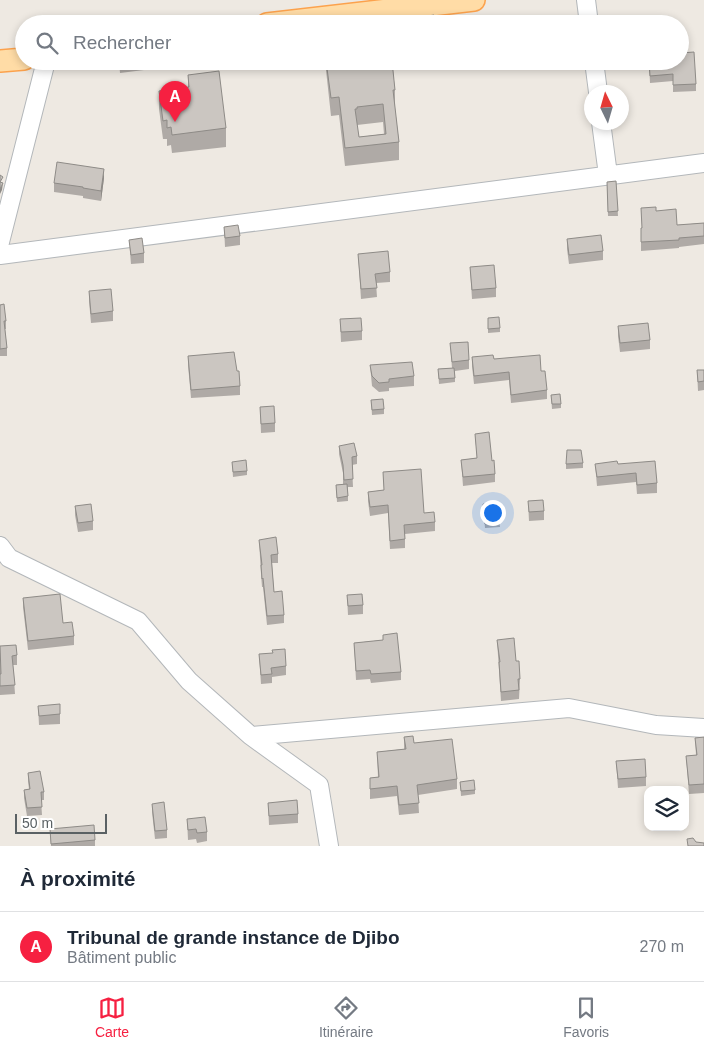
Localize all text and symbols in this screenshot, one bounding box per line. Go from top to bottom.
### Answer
search box [15,15,689,70]
icon: search [33,29,61,57]
text: Rechercher [73,32,171,53]
pin: A [159,81,191,122]
north arrow [584,85,629,130]
your location [480,500,506,526]
map controls [644,786,689,831]
button: layers [644,786,689,831]
scale bar [15,811,108,834]
text: 50 m [22,815,53,831]
text: À proximité [20,867,136,890]
text: Tribunal de grande instance de Djibo [67,927,400,948]
text: A [30,938,42,955]
text: 270 m [640,938,684,955]
text: Bâtiment public [67,949,176,966]
tab: Carte [95,994,129,1040]
tab: Itinéraire [319,994,373,1040]
tab: Favoris [563,994,609,1040]

